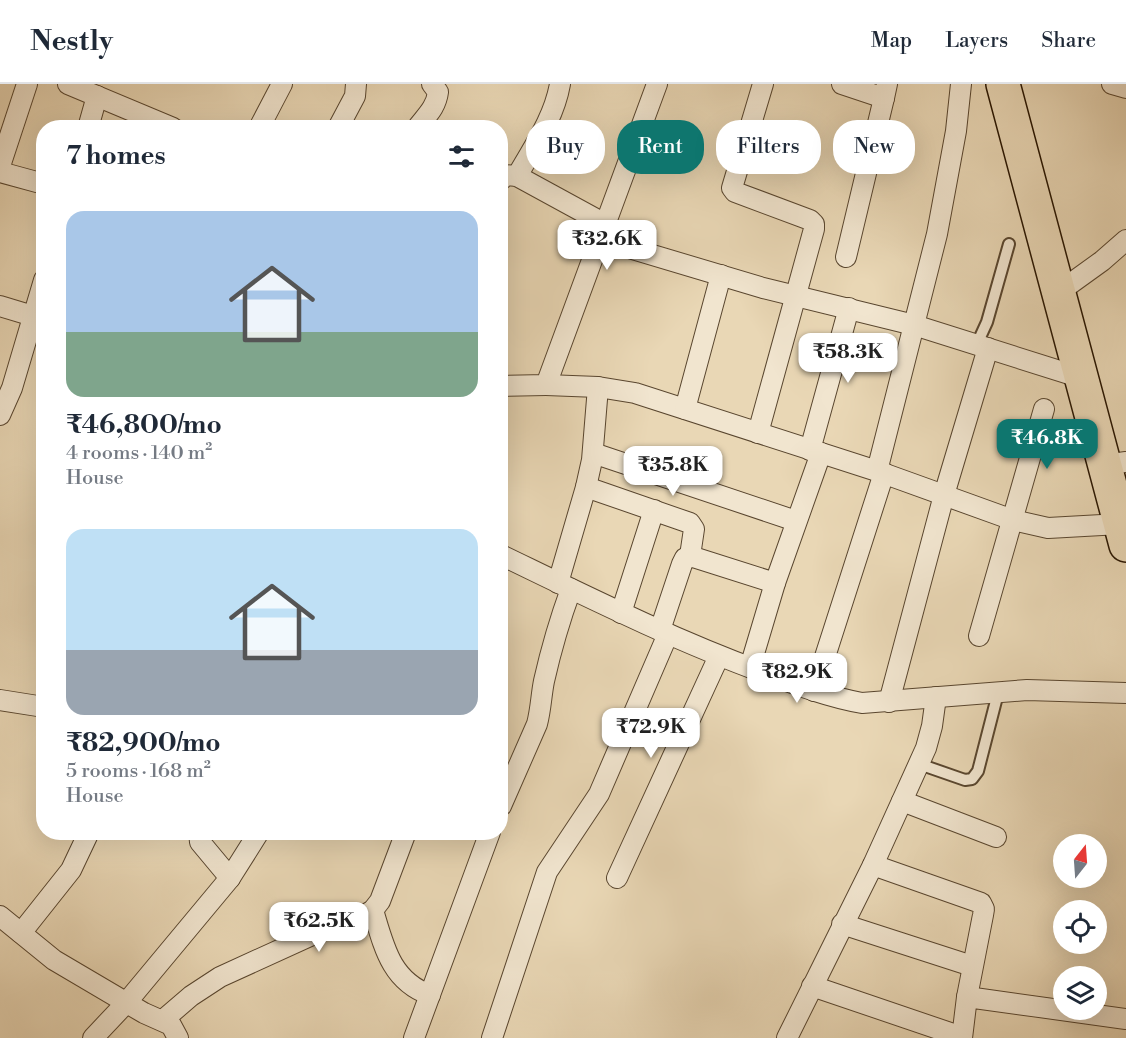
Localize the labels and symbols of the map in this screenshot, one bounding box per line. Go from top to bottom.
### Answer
pin: ₹32.6K [558,220,656,271]
pin: ₹58.3K [799,333,897,384]
pin: ₹46.8K [998,419,1096,470]
pin: ₹35.8K [624,446,722,497]
pin: ₹82.9K [748,653,846,704]
pin: ₹72.9K [602,708,700,759]
north arrow [1053,834,1107,888]
pin: ₹62.5K [270,902,368,953]

